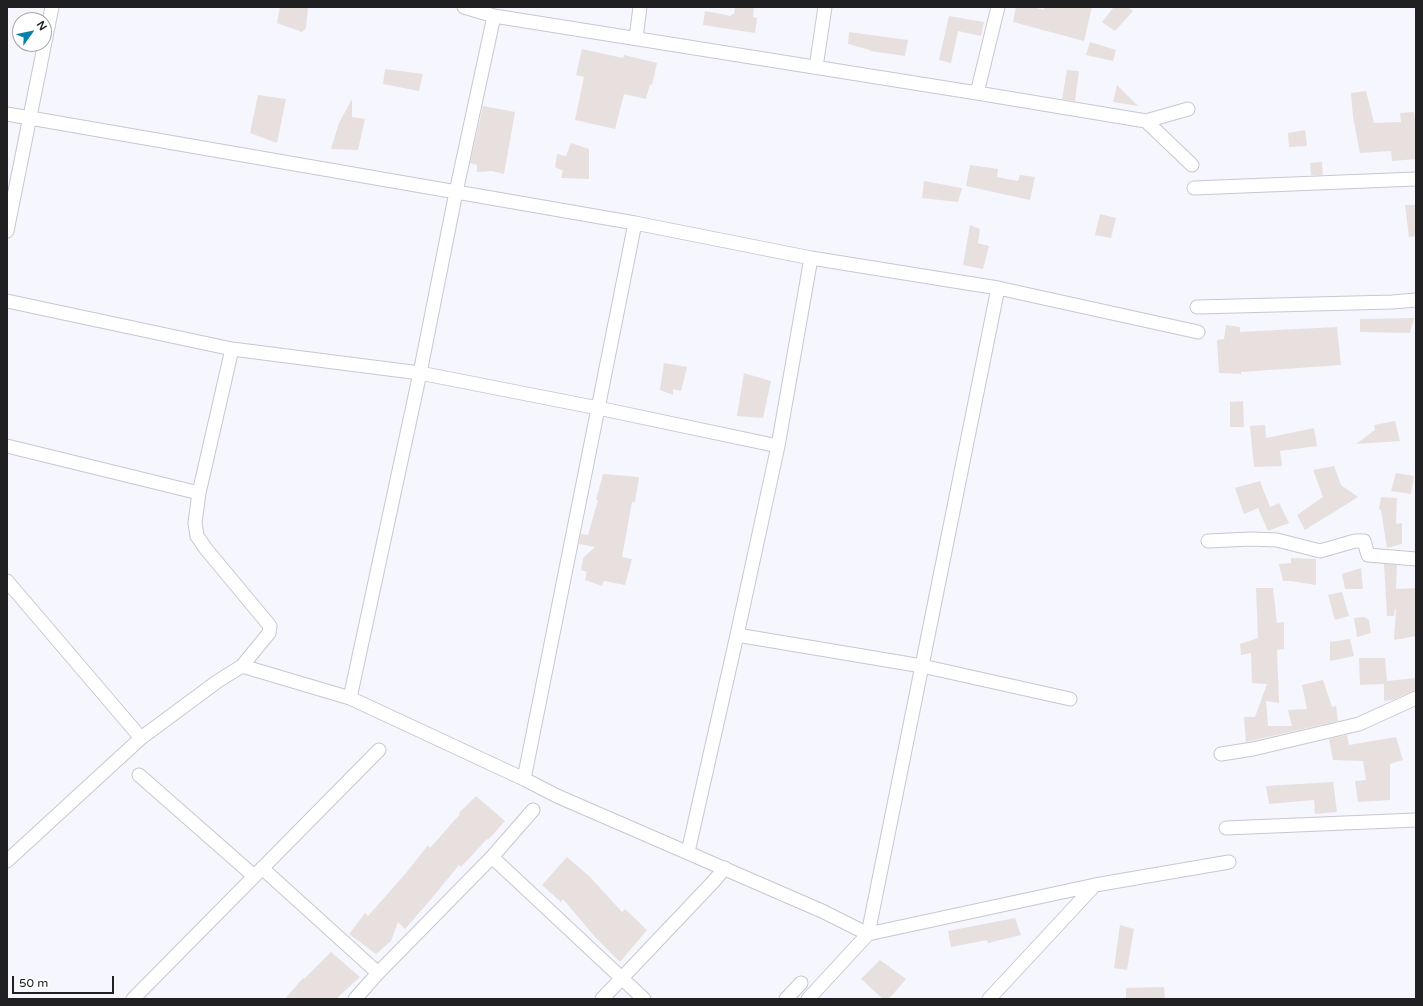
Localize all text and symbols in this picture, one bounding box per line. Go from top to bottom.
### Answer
north arrow [12,12,52,52]
text: N [34,18,50,33]
scale bar [14,968,116,994]
text: 50 m [19,976,48,990]

